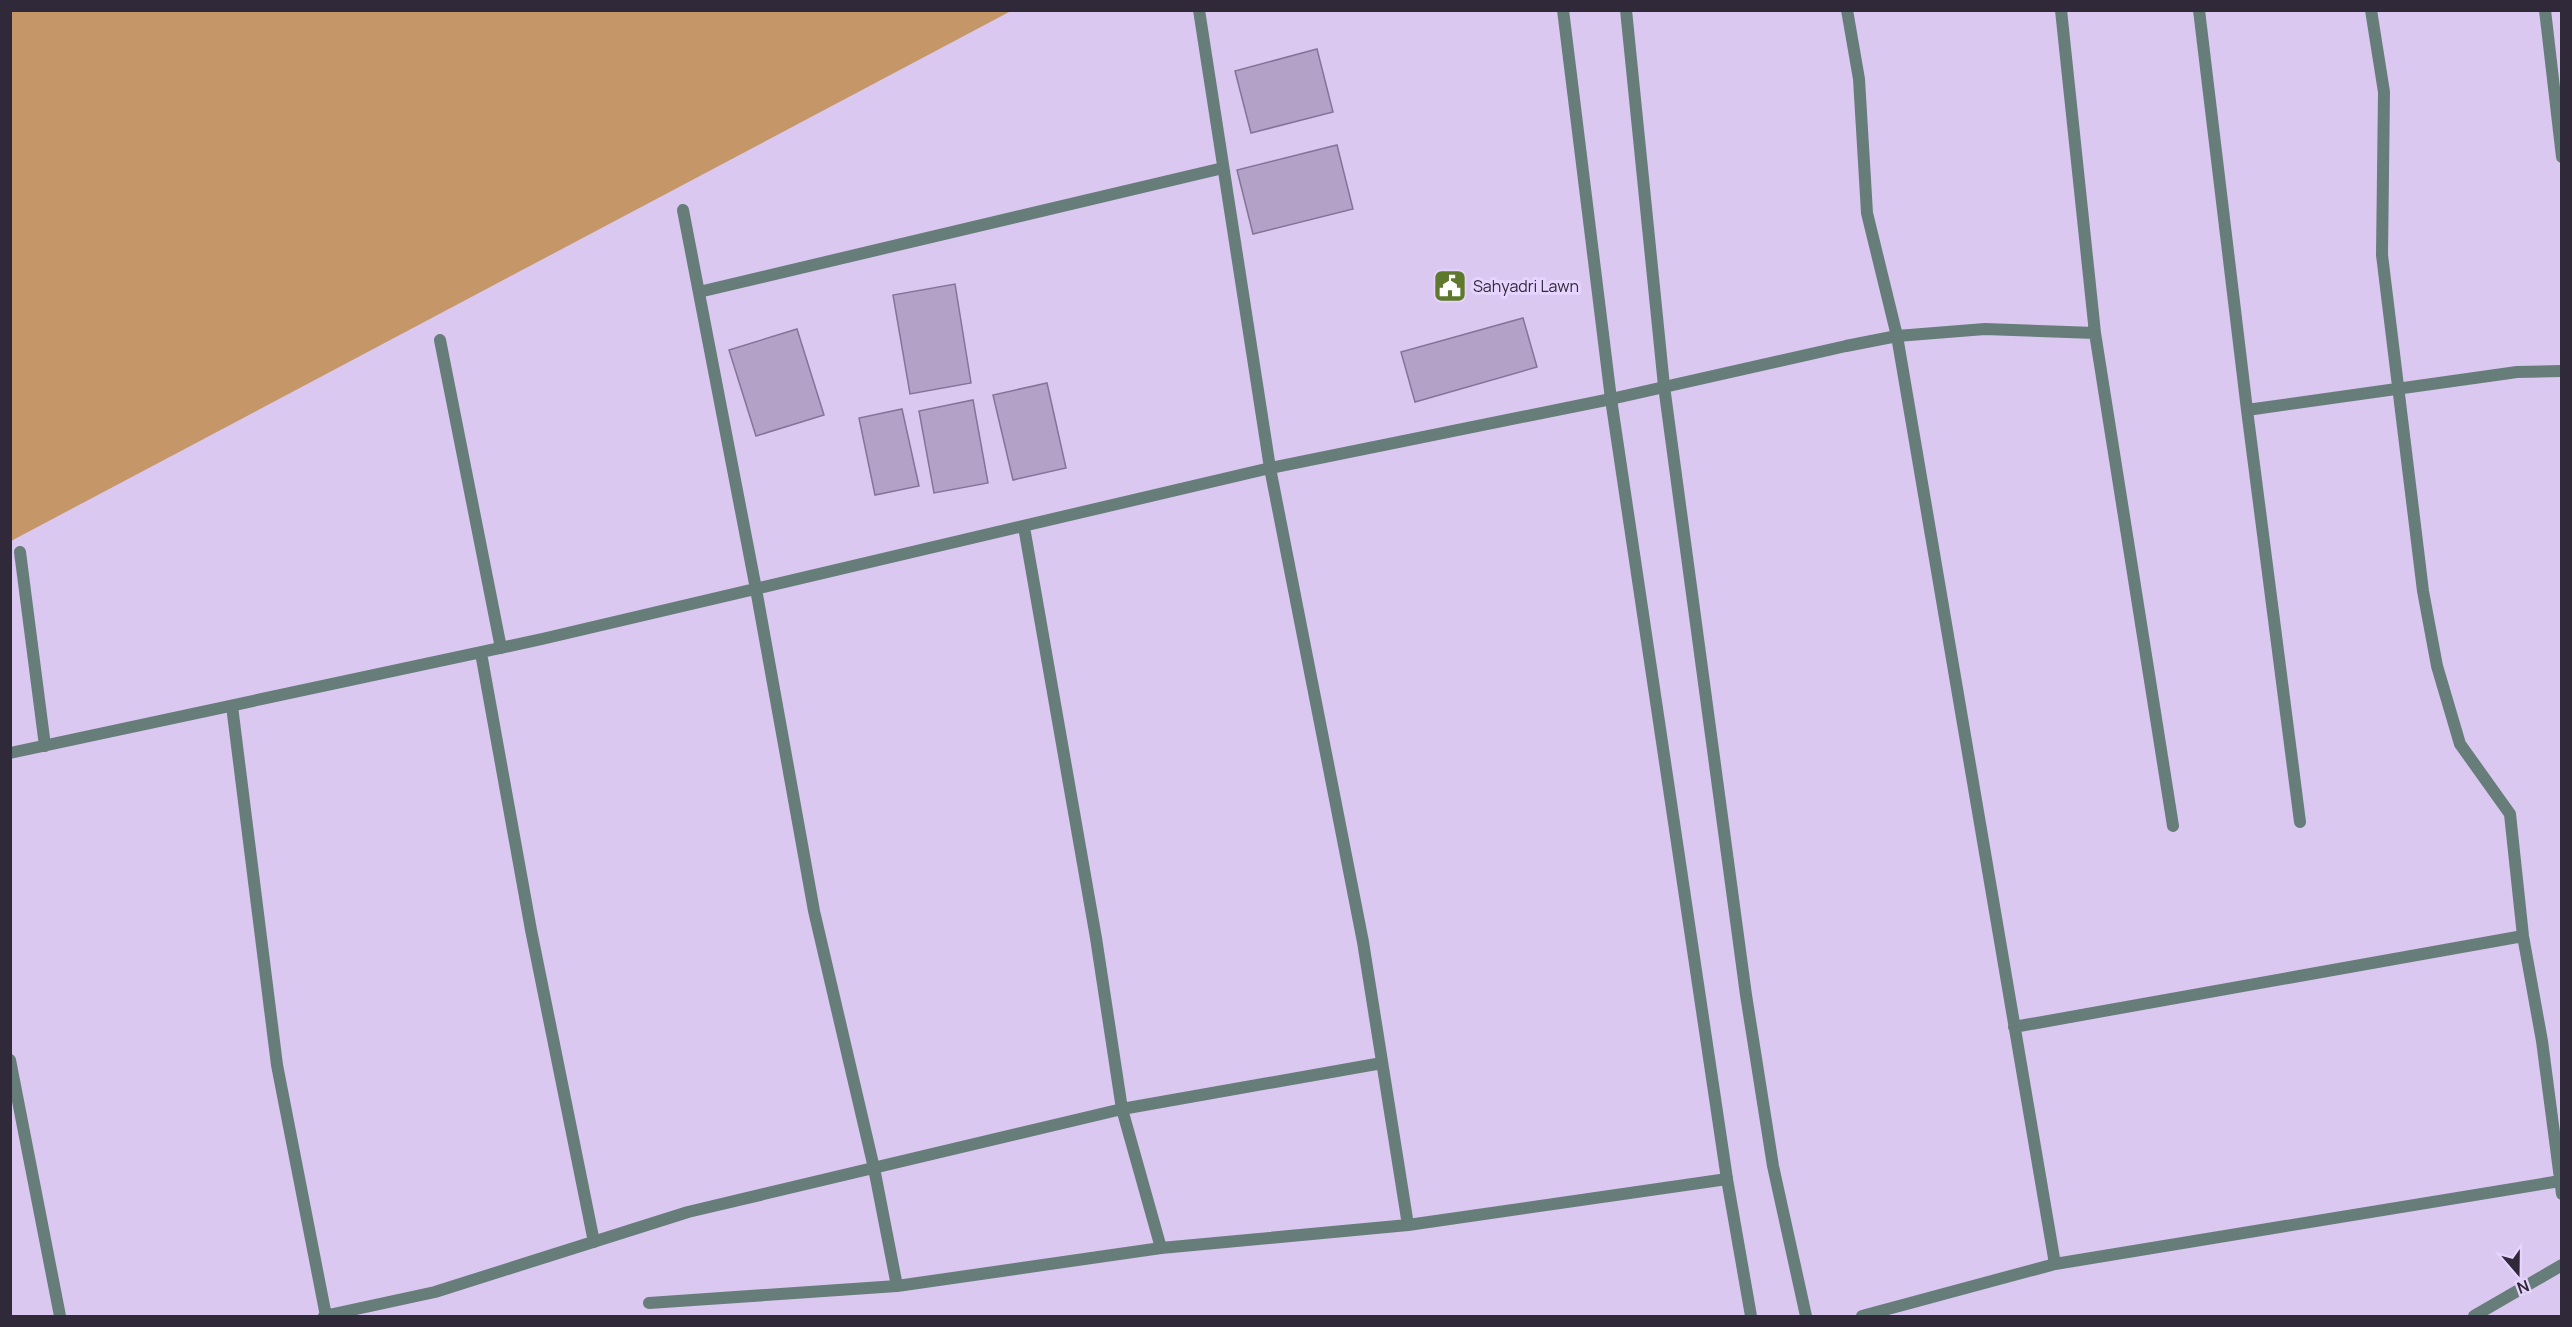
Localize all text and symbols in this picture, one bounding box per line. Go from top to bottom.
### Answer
public building icon: Sahyadri Lawn [1432,268,1468,304]
place label: Sahyadri Lawn [1473,275,1579,297]
north arrow [2488,1243,2548,1303]
text: N [2514,1275,2532,1299]

